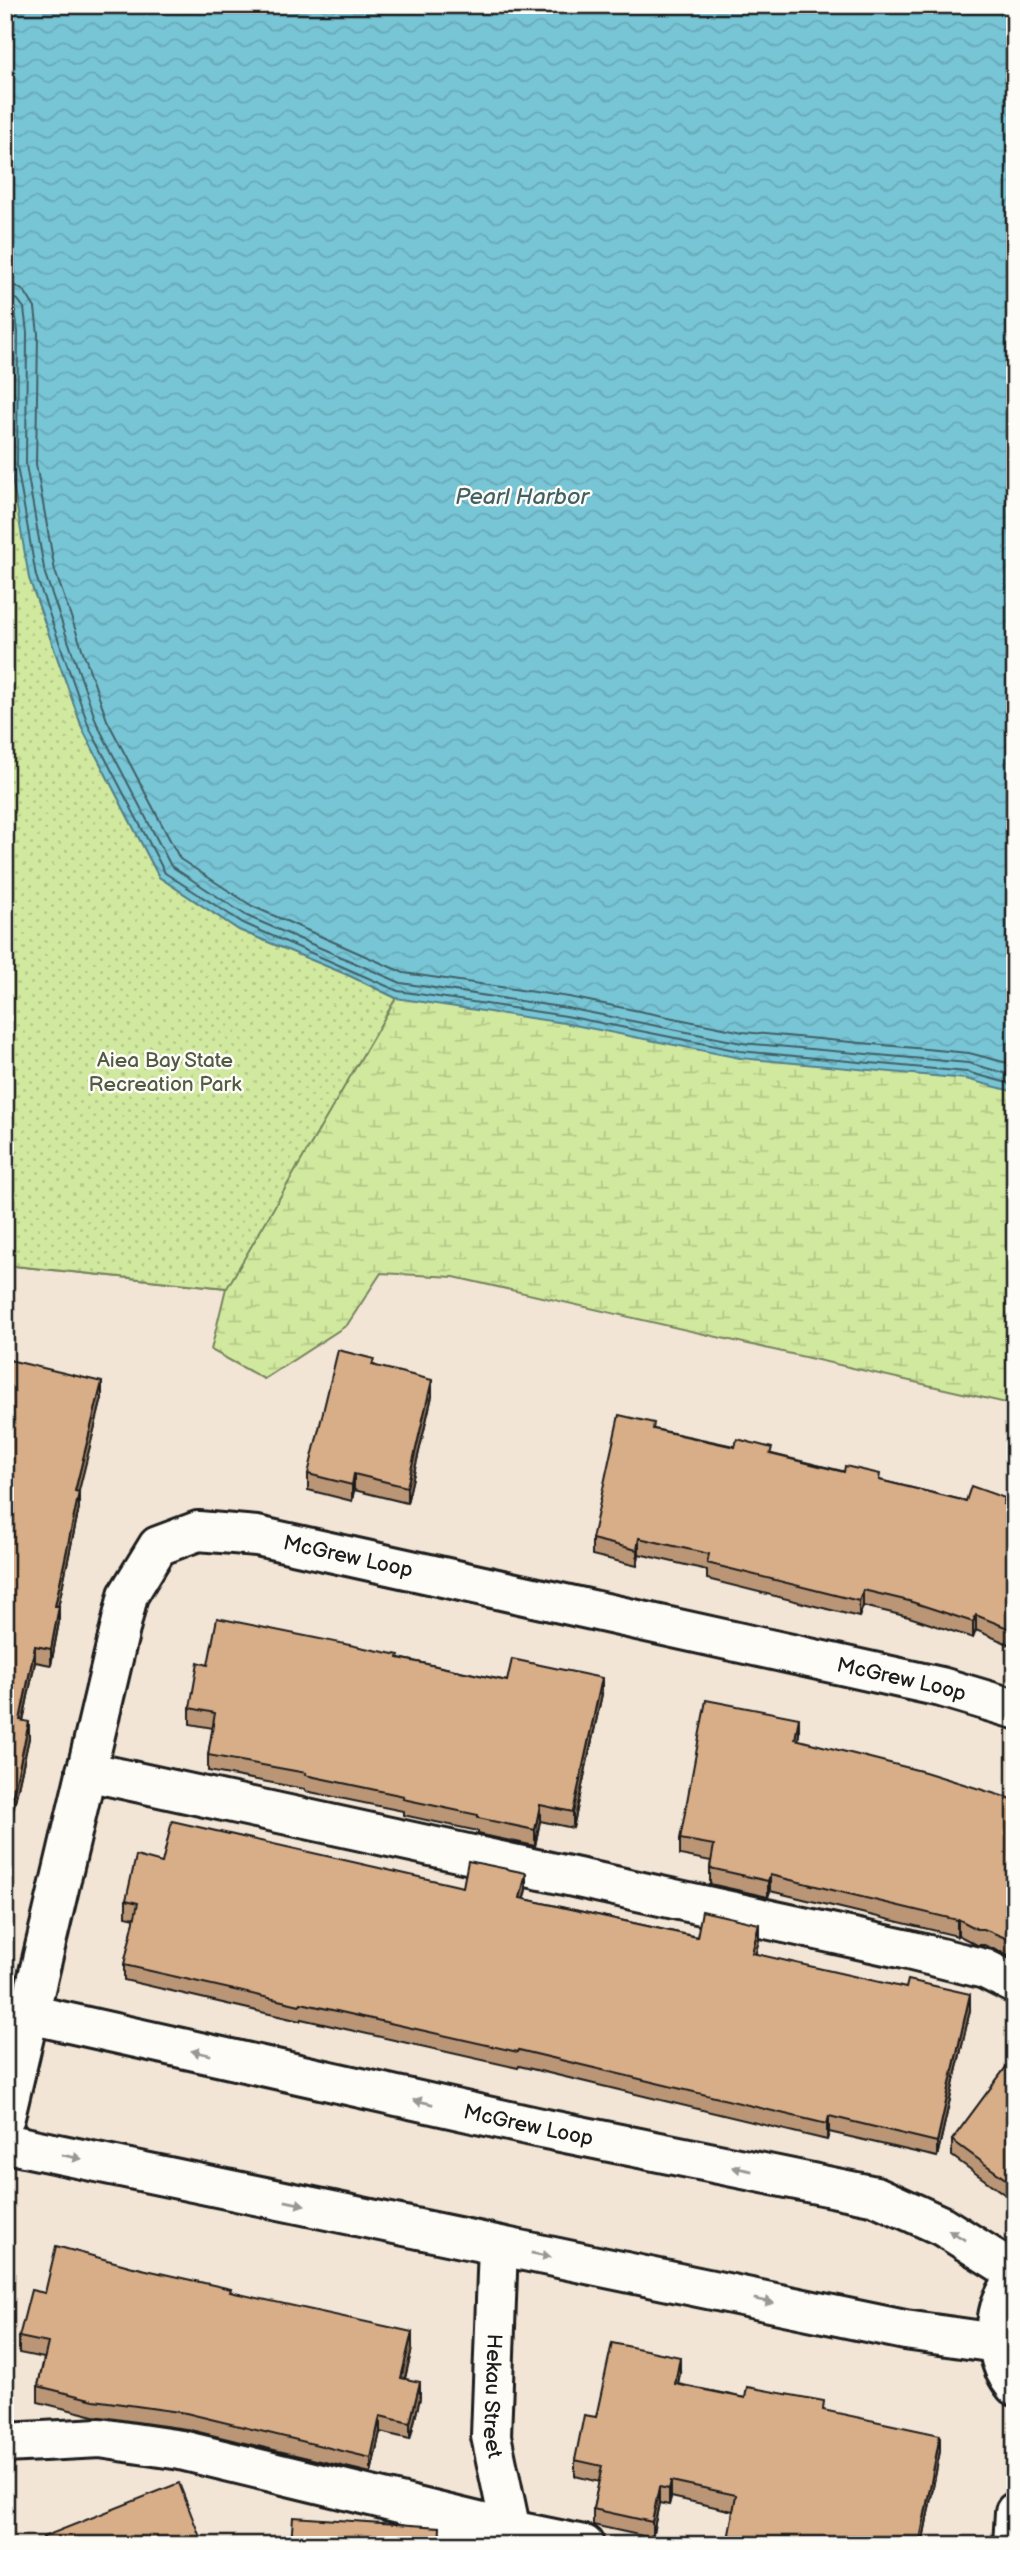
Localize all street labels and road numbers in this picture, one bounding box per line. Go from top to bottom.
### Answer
street label: McGrew Loop [281,1530,415,1583]
street label: McGrew Loop [835,1652,969,1706]
street label: McGrew Loop [461,2099,596,2151]
street label: Hekau Street [478,2333,508,2461]

